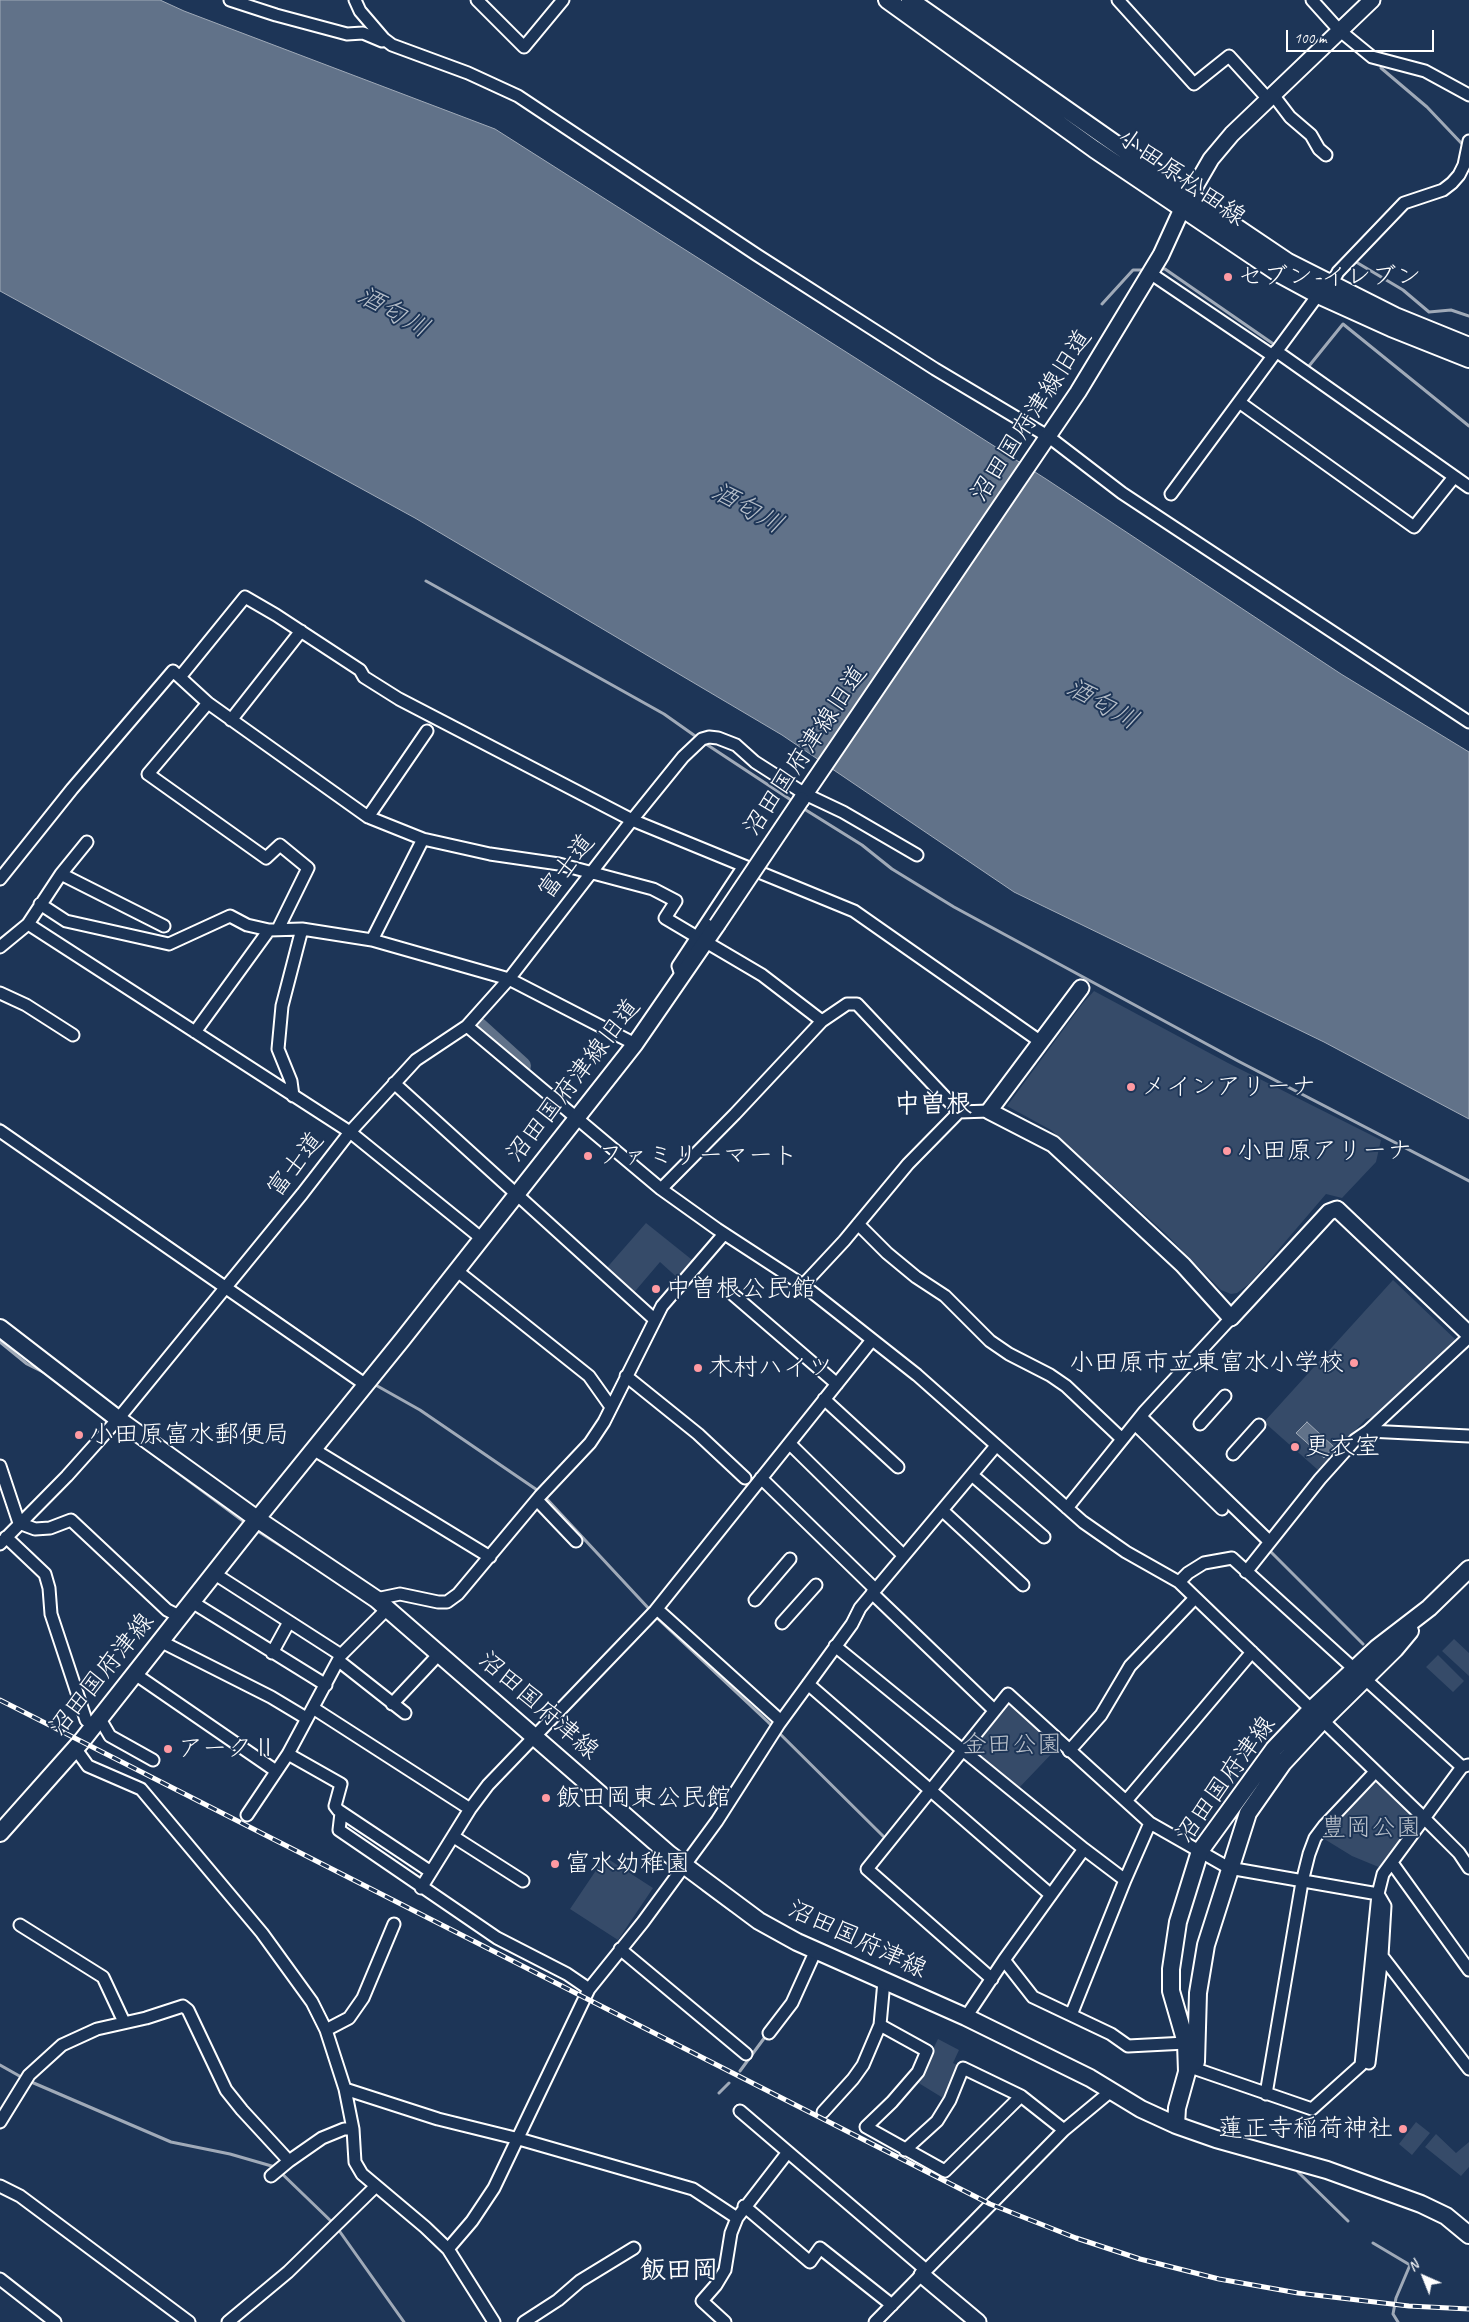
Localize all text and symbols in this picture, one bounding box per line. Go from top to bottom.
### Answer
scale bar [1289,20,1436,52]
text: 100 m [1294,29,1326,48]
street label: 小田原松田線 [1111,123,1251,233]
place label: セブン-イレブン [1238,262,1421,292]
marker: セブン-イレブン [1222,271,1234,283]
water label: 酒匂川 [351,280,435,346]
street label: 沼田国府津線旧道 [965,324,1099,508]
water label: 酒匂川 [705,476,789,542]
street label: 沼田国府津線旧道 [738,660,874,842]
water label: 酒匂川 [1060,672,1144,738]
street label: 富士道 [532,828,602,906]
street label: 沼田国府津線旧道 [501,993,647,1169]
place label: メインアリーナ [1141,1072,1316,1102]
marker: メインアリーナ [1125,1081,1137,1093]
district label: 中曽根 [894,1089,972,1121]
street label: 富士道 [261,1126,331,1204]
place label: 小田原アリーナ [1237,1136,1412,1166]
place label: ファミリーマート [598,1141,798,1171]
marker: 小田原アリーナ [1221,1145,1233,1157]
marker: ファミリーマート [582,1150,594,1162]
place label: 中曽根公民館 [666,1274,816,1304]
marker: 中曽根公民館 [650,1283,662,1295]
place label: 小田原市立東富水小学校 [1069,1348,1344,1378]
place label: 木村ハイツ [708,1353,833,1383]
marker: 小田原市立東富水小学校 [1348,1357,1360,1369]
marker: 木村ハイツ [692,1362,704,1374]
place label: 小田原富水郵便局 [89,1420,289,1450]
marker: 小田原富水郵便局 [73,1429,85,1441]
place label: 更衣室 [1305,1432,1380,1462]
marker: 更衣室 [1289,1441,1301,1453]
street label: 沼田国府津線 [43,1607,161,1743]
street label: 沼田国府津線 [472,1645,604,1767]
street label: 沼田国府津線 [1170,1711,1282,1849]
park label: 金田公園 [962,1730,1062,1760]
place label: アークⅡ [178,1734,277,1764]
marker: アークⅡ [162,1743,174,1755]
place label: 飯田岡東公民館 [556,1783,731,1813]
marker: 飯田岡東公民館 [540,1792,552,1804]
park label: 豊岡公園 [1321,1813,1421,1843]
place label: 富水幼稚園 [565,1849,690,1879]
marker: 富水幼稚園 [549,1858,561,1870]
street label: 沼田国府津線 [783,1895,931,1985]
place label: 蓮正寺稲荷神社 [1218,2114,1393,2144]
marker: 蓮正寺稲荷神社 [1397,2123,1409,2135]
north arrow [1399,2252,1449,2302]
district label: 飯田岡 [640,2255,718,2287]
text: N [1404,2257,1422,2275]

